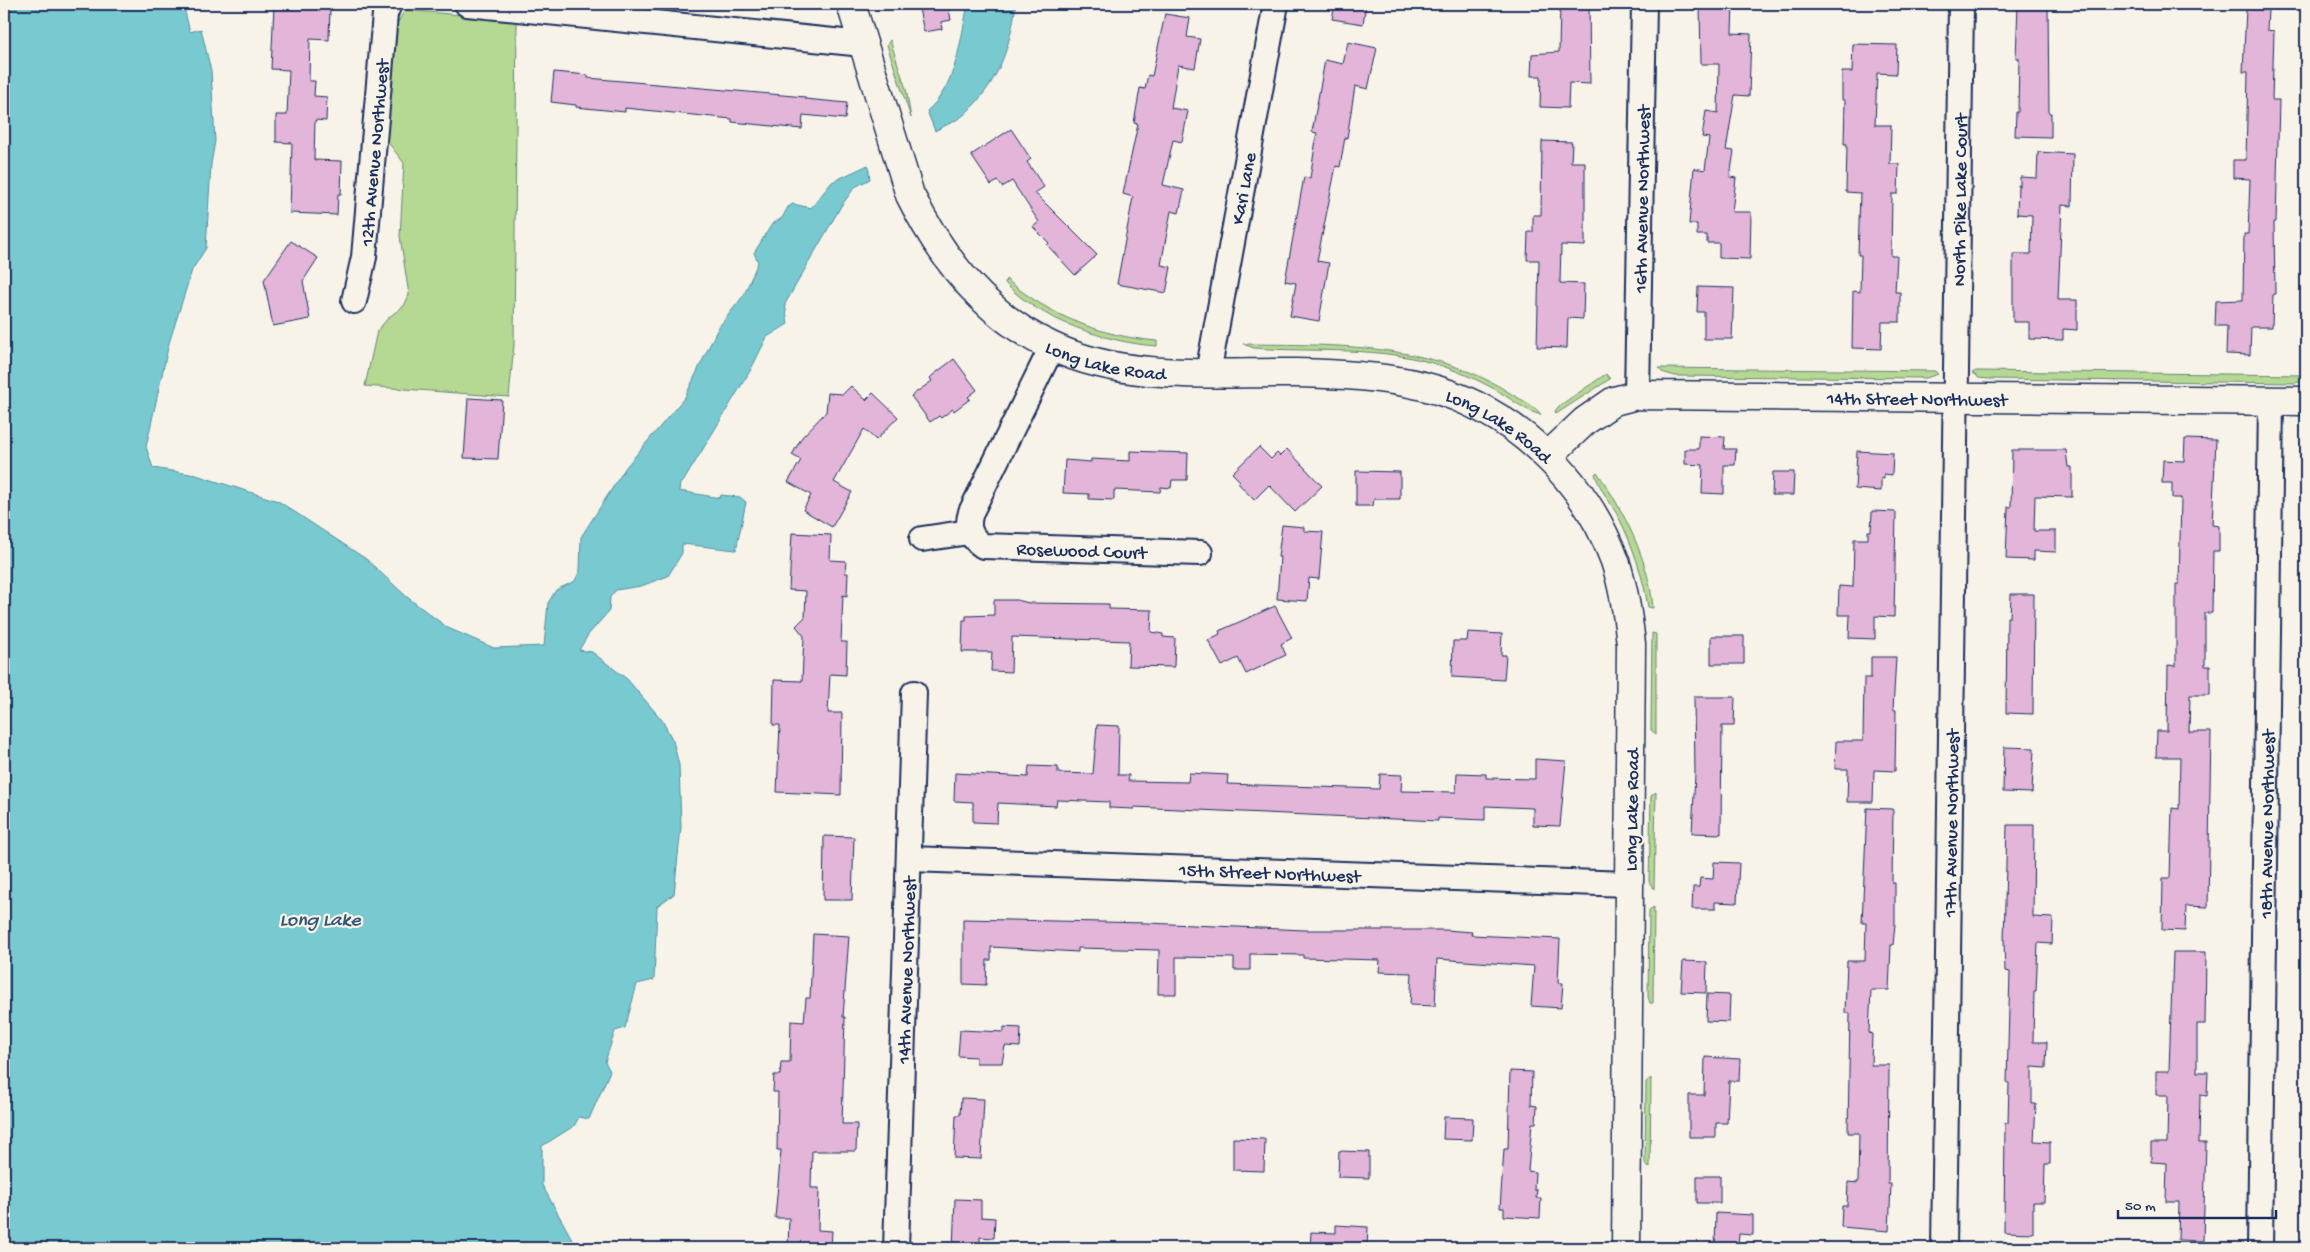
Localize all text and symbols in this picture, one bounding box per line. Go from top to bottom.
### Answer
street label: 12th Avenue Northwest [357,56,396,248]
street label: 16th Avenue Northwest [1631,103,1657,294]
street label: North Pike Lake Court [1949,111,1975,287]
street label: Kari Lane [1228,151,1263,227]
street label: Long Lake Road [1041,337,1169,388]
street label: Long Lake Road [1442,386,1557,471]
street label: 14th Street Northwest [1826,389,2010,413]
street label: Rosewood Court [1016,539,1149,566]
street label: 17th Avenue Northwest [1941,727,1966,918]
street label: 18th Avenue Northwest [2256,727,2282,920]
street label: Long Lake Road [1621,747,1646,872]
street label: 15th Street Northwest [1177,860,1363,890]
street label: 14th Avenue Northwest [894,874,923,1065]
water label: Long Lake [280,910,361,933]
scale bar [2118,1187,2275,1219]
text: 50 m [2125,1198,2156,1216]

